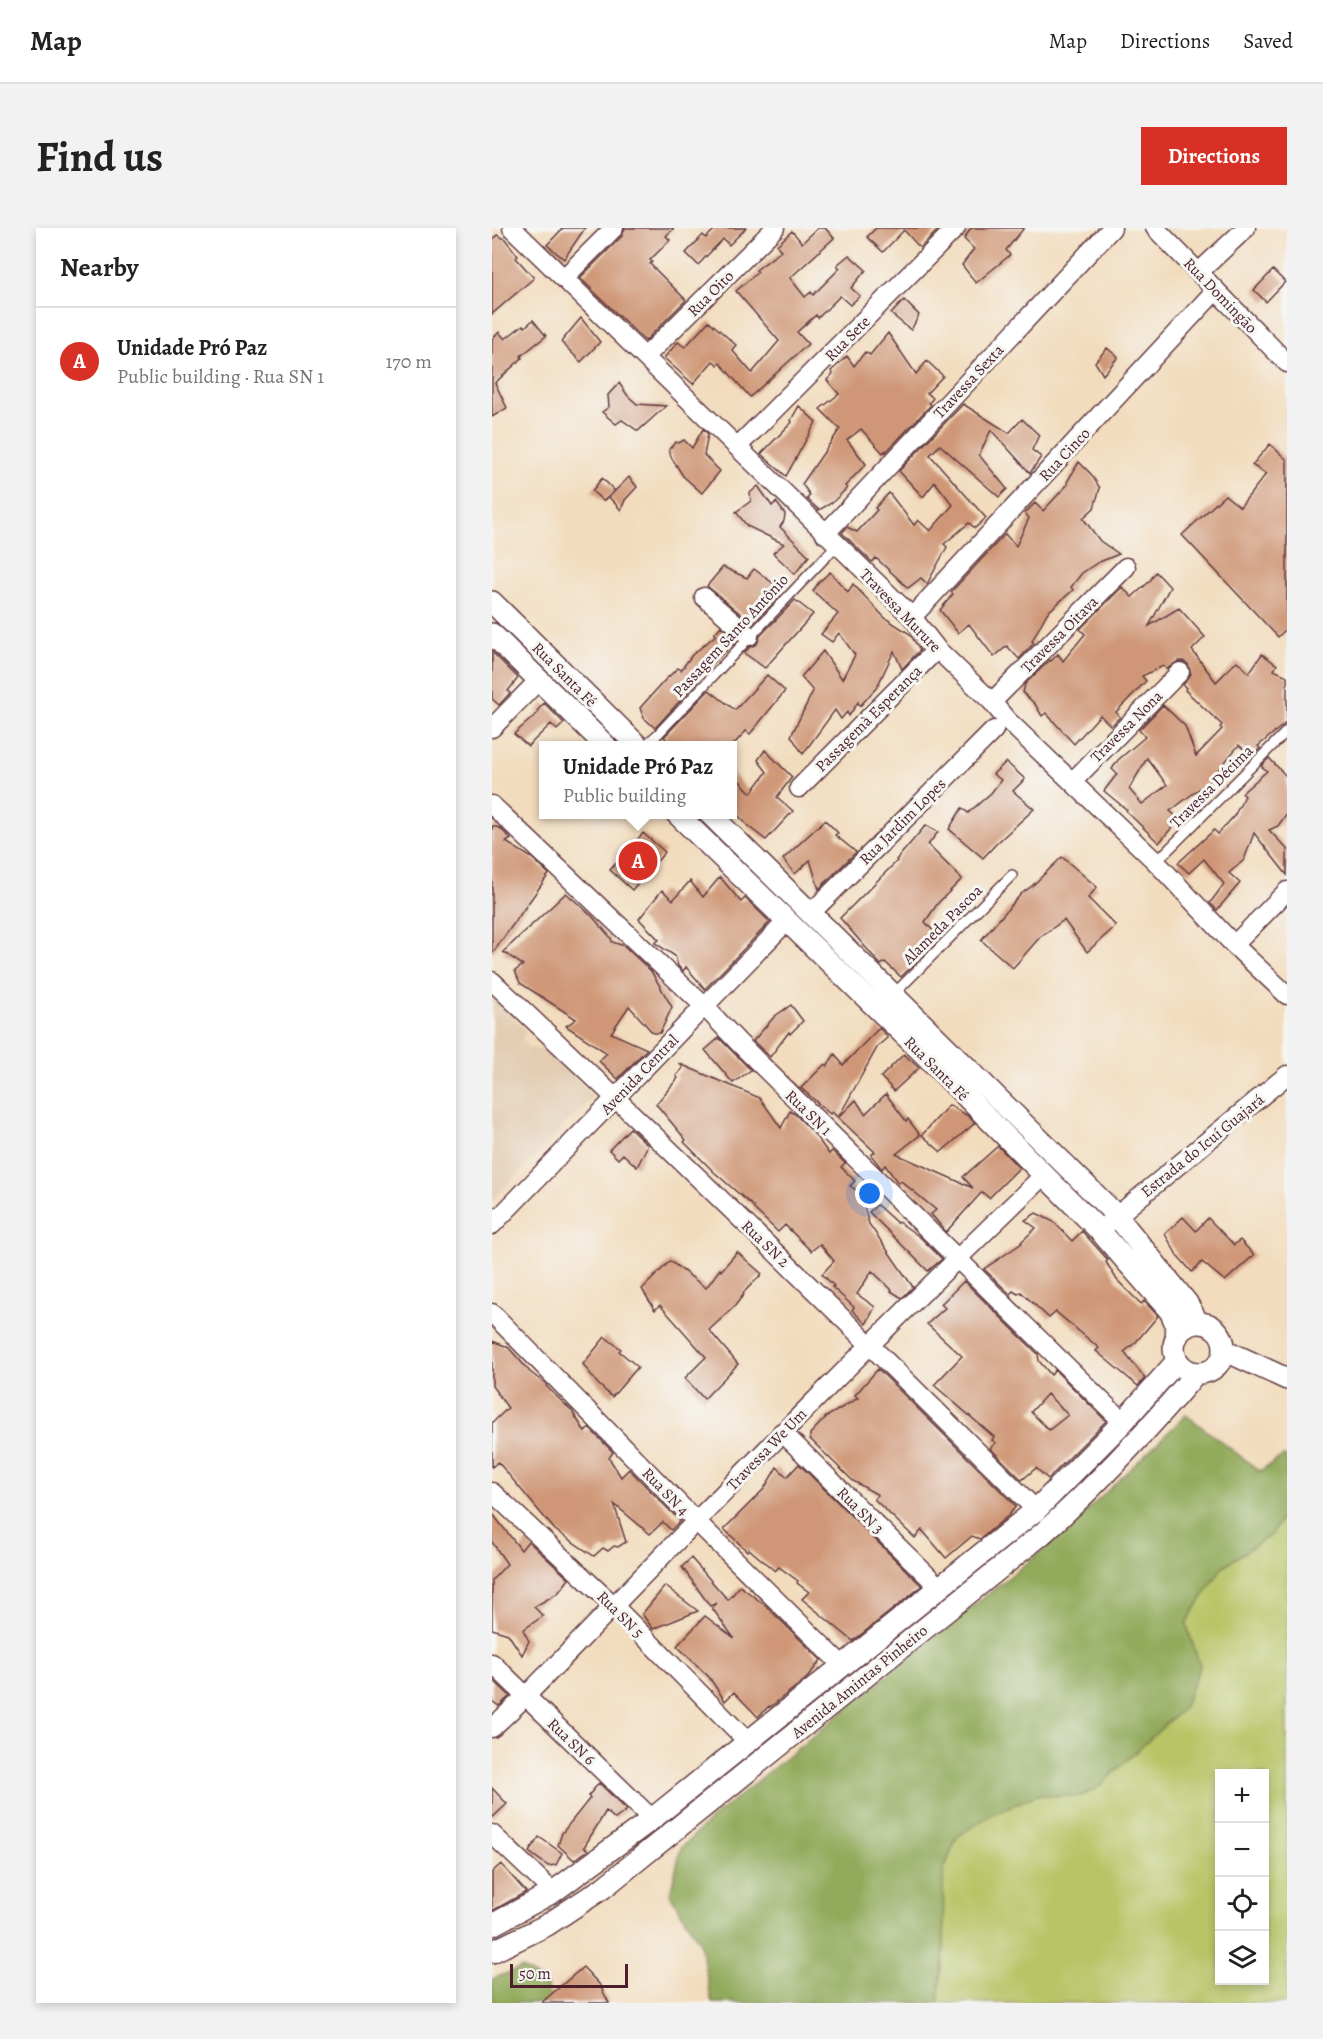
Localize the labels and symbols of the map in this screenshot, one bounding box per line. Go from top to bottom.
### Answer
street label: Rua Domingão [1178,253,1262,338]
street label: Rua Oito [683,266,739,322]
street label: Rua Sete [820,311,875,366]
street label: Travessa Sexta [929,339,1009,424]
street label: Rua Cinco [1034,423,1095,486]
street label: Travessa Murure [855,564,946,657]
street label: Passagem Santo Antônio [668,569,794,702]
street label: Travessa Oitava [1016,591,1104,678]
street label: Rua Santa Fé [527,637,602,712]
street label: Passagemà Esperança [810,660,927,777]
street label: Travessa Nona [1086,685,1168,768]
street label: Travessa Décima [1165,740,1259,833]
street label: Rua Jardim Lopes [854,773,951,870]
pin: A [618,838,658,884]
street label: Alameda Pascoa [897,880,988,970]
street label: Avenida Central [595,1030,684,1120]
street label: Rua Santa Fé [899,1031,974,1106]
street label: Rua SN 1 [780,1085,837,1141]
street label: Estrada do Icuí Guajará [1136,1089,1270,1203]
your location [855,1179,884,1208]
street label: Rua SN 2 [736,1215,795,1273]
street label: Travessa We Um [722,1404,812,1496]
street label: Rua SN 4 [637,1463,694,1521]
street label: Rua SN 3 [832,1482,889,1539]
street label: Rua SN 5 [592,1586,649,1643]
street label: Avenida Amintas Pinheiro [786,1620,932,1744]
street label: Rua SN 6 [542,1713,600,1770]
scale bar [510,1961,628,1988]

